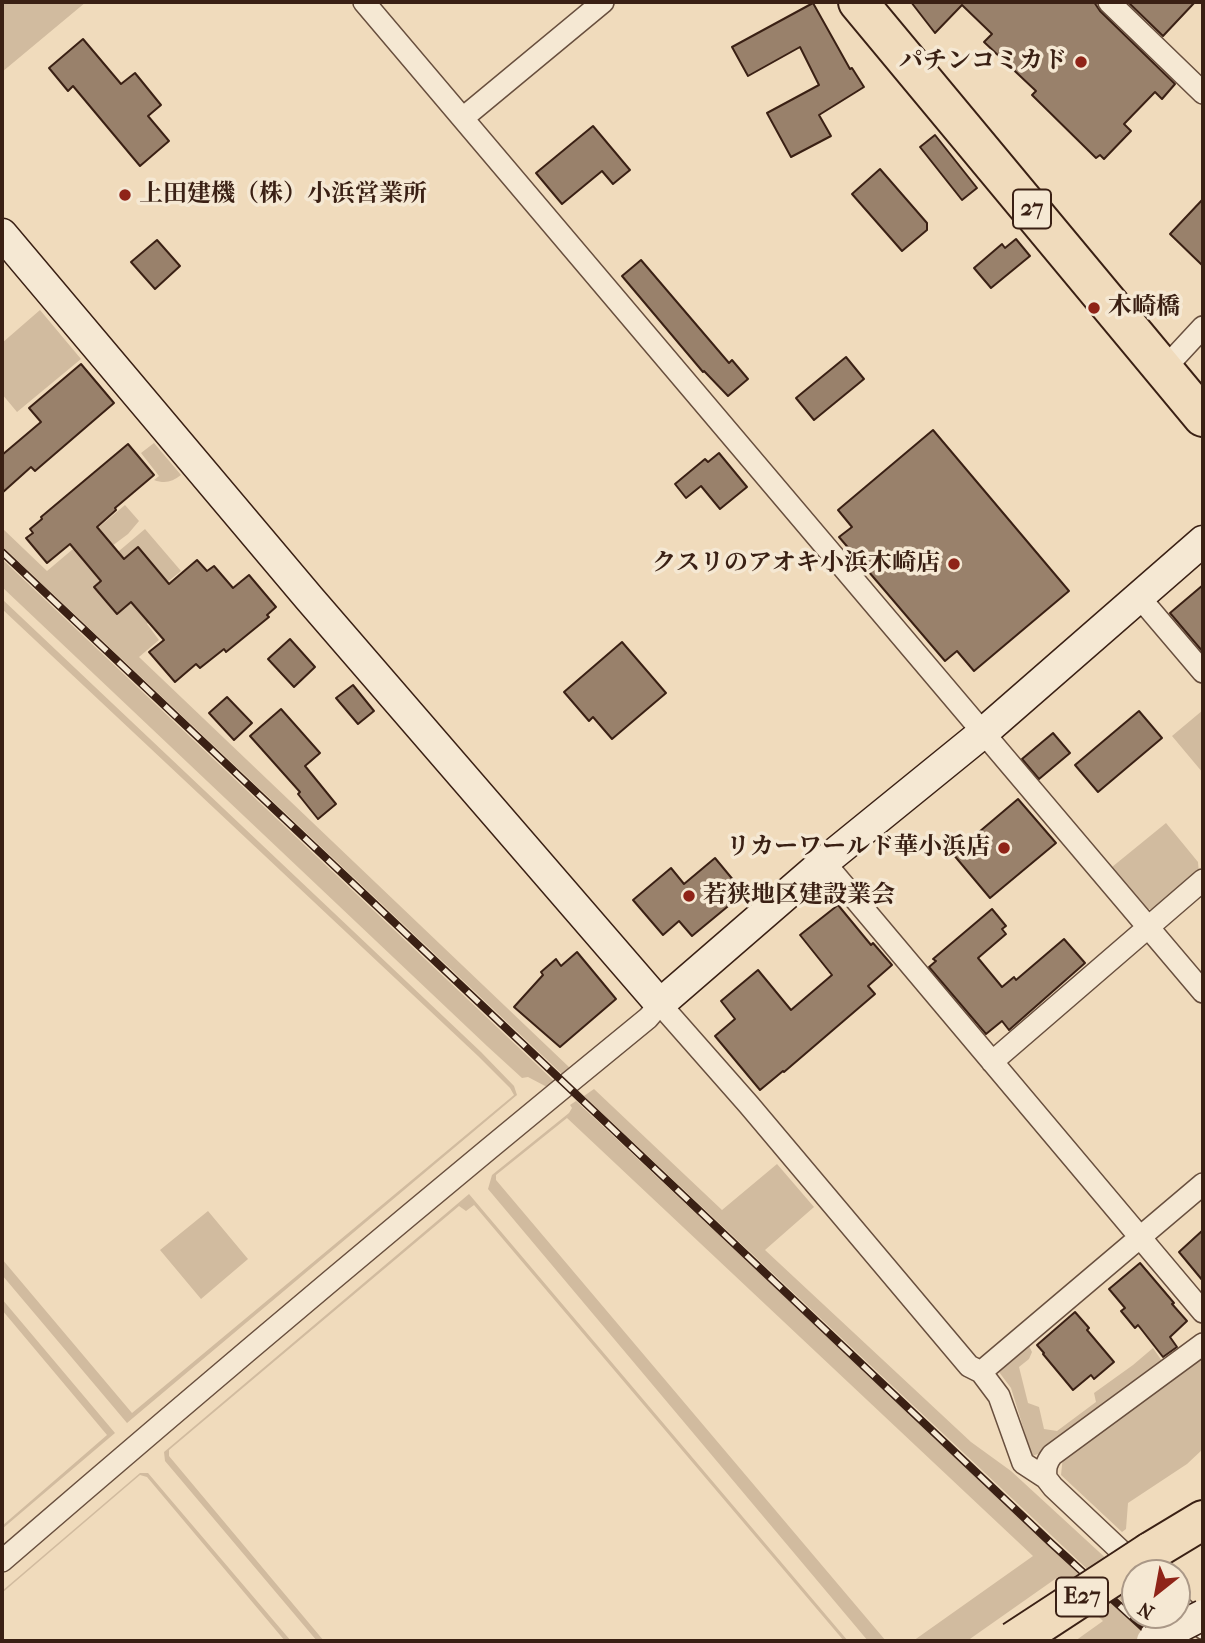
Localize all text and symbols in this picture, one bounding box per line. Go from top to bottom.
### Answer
place label: パチンコミカド [899,48,1067,76]
marker: パチンコミカド [1073,54,1089,70]
place label: 上田建機（株）小浜営業所 [139,181,427,209]
marker: 上田建機（株）小浜営業所 [117,187,133,203]
road number: 27 [1013,190,1051,229]
place label: 木崎橋 [1108,294,1180,322]
marker: 木崎橋 [1086,300,1102,316]
place label: クスリのアオキ小浜木崎店 [652,550,940,578]
marker: クスリのアオキ小浜木崎店 [946,556,962,572]
place label: リカーワールド華小浜店 [726,834,990,862]
marker: リカーワールド華小浜店 [996,840,1012,856]
place label: 若狭地区建設業会 [703,882,895,910]
marker: 若狭地区建設業会 [681,888,697,904]
north arrow [1121,1559,1191,1629]
road number: E27 [1056,1578,1108,1616]
text: N [1134,1597,1158,1623]

